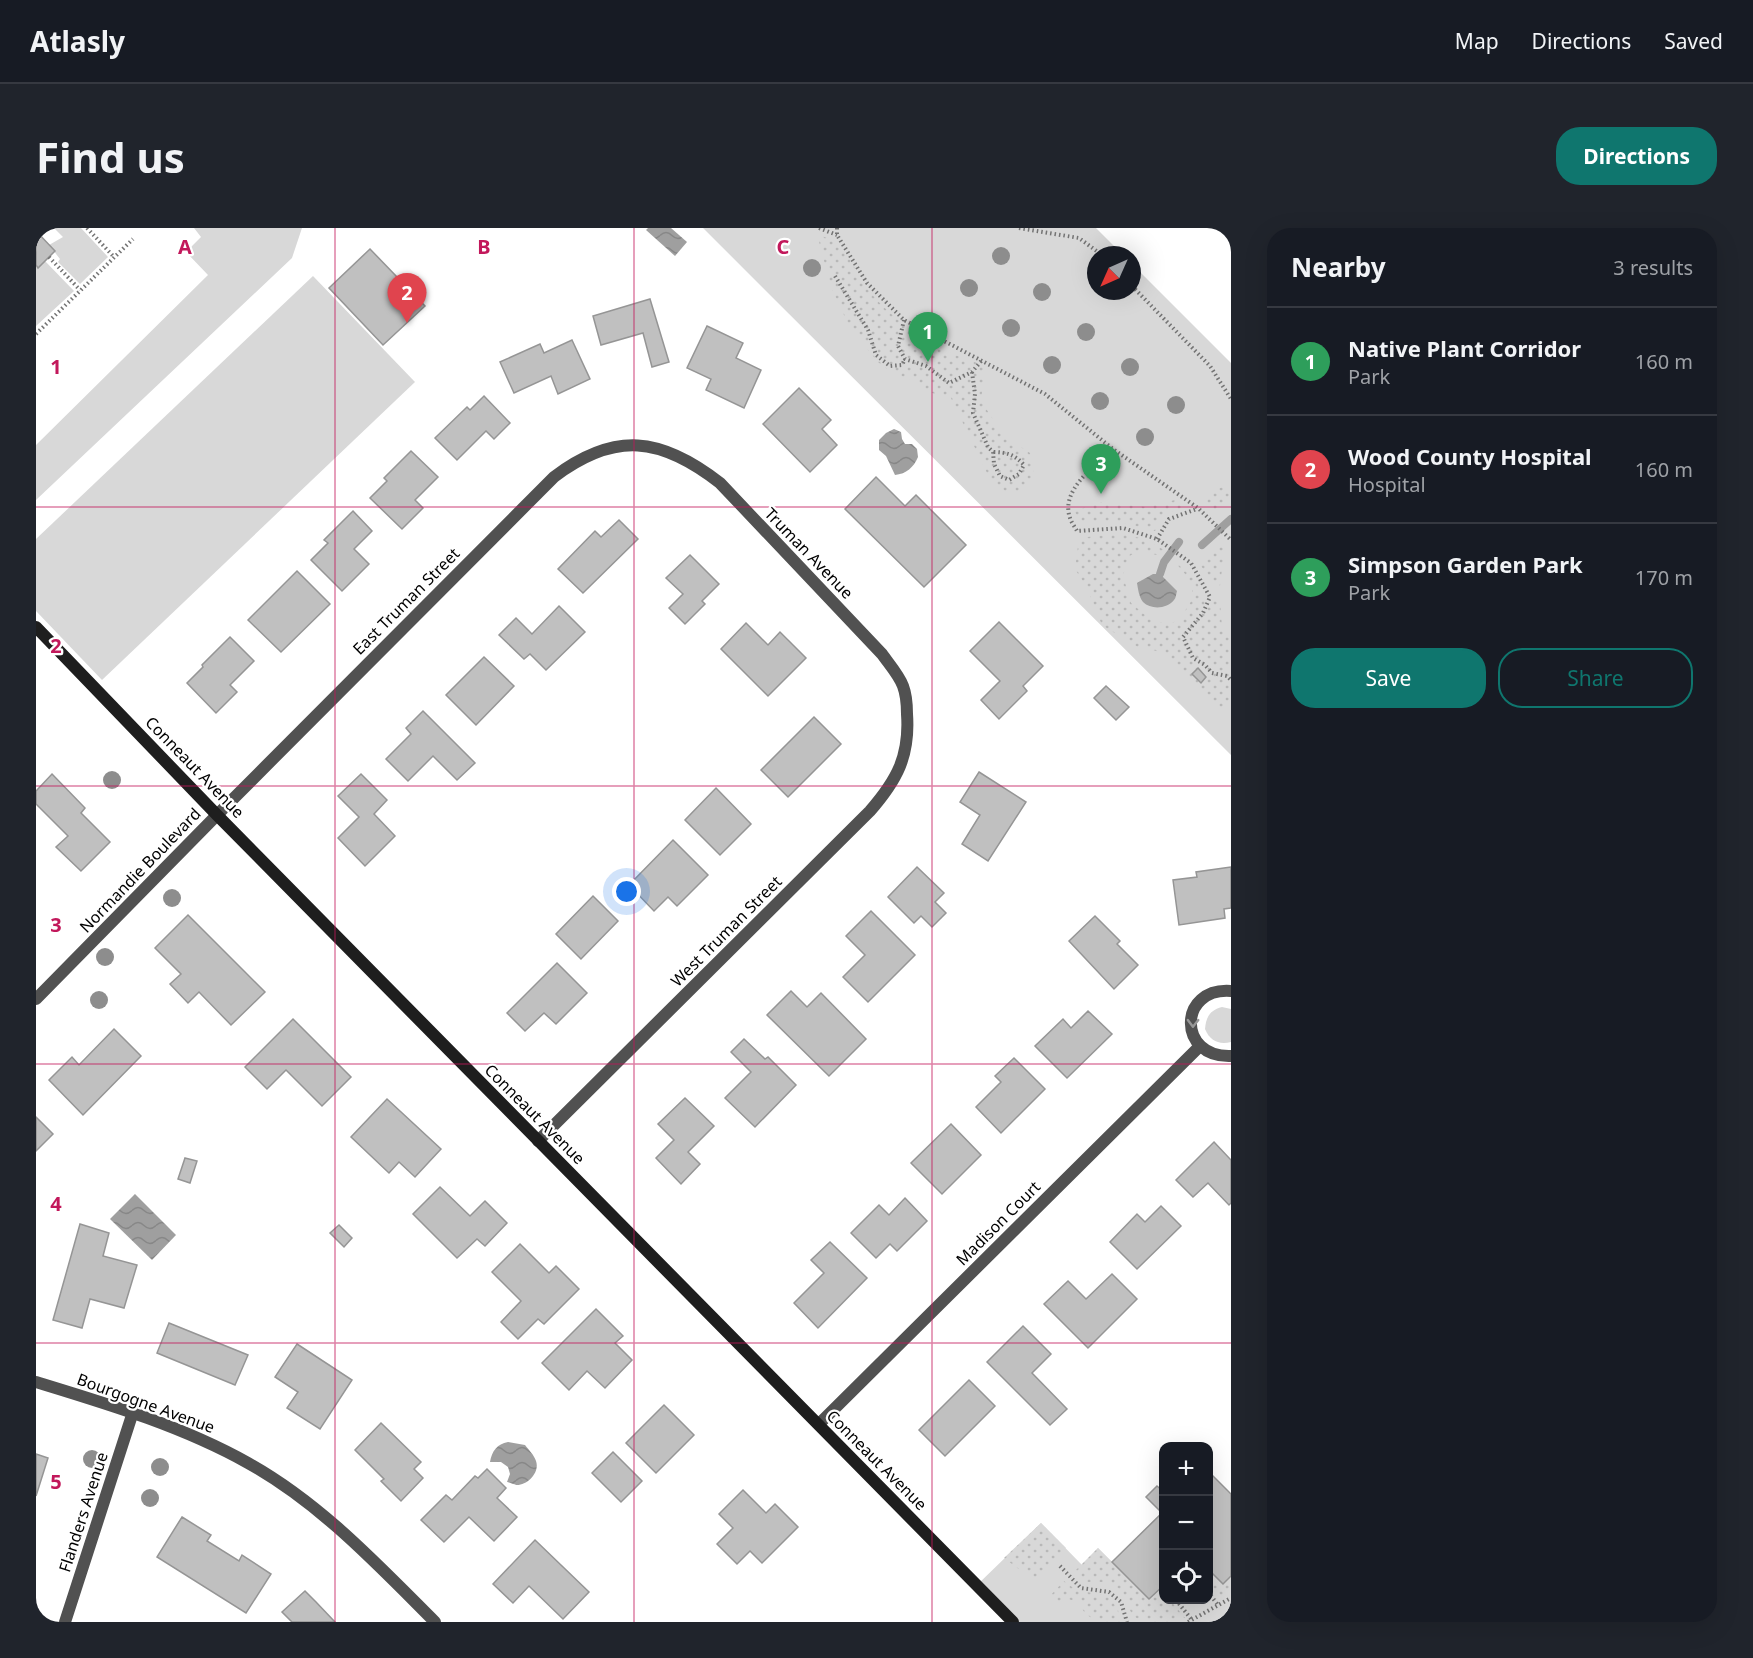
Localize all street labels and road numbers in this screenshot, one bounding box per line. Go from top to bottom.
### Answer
street label: Truman Avenue [760,503,858,603]
street label: East Truman Street [348,543,464,659]
street label: Conneaut Avenue [141,711,249,823]
street label: Normandie Boulevard [75,803,205,937]
street label: West Truman Street [666,871,786,991]
street label: Conneaut Avenue [480,1059,590,1169]
street label: Madison Court [951,1176,1045,1270]
street label: Bourgogne Avenue [74,1368,218,1438]
street label: Conneaut Avenue [822,1405,932,1515]
street label: Flanders Avenue [53,1449,113,1575]

